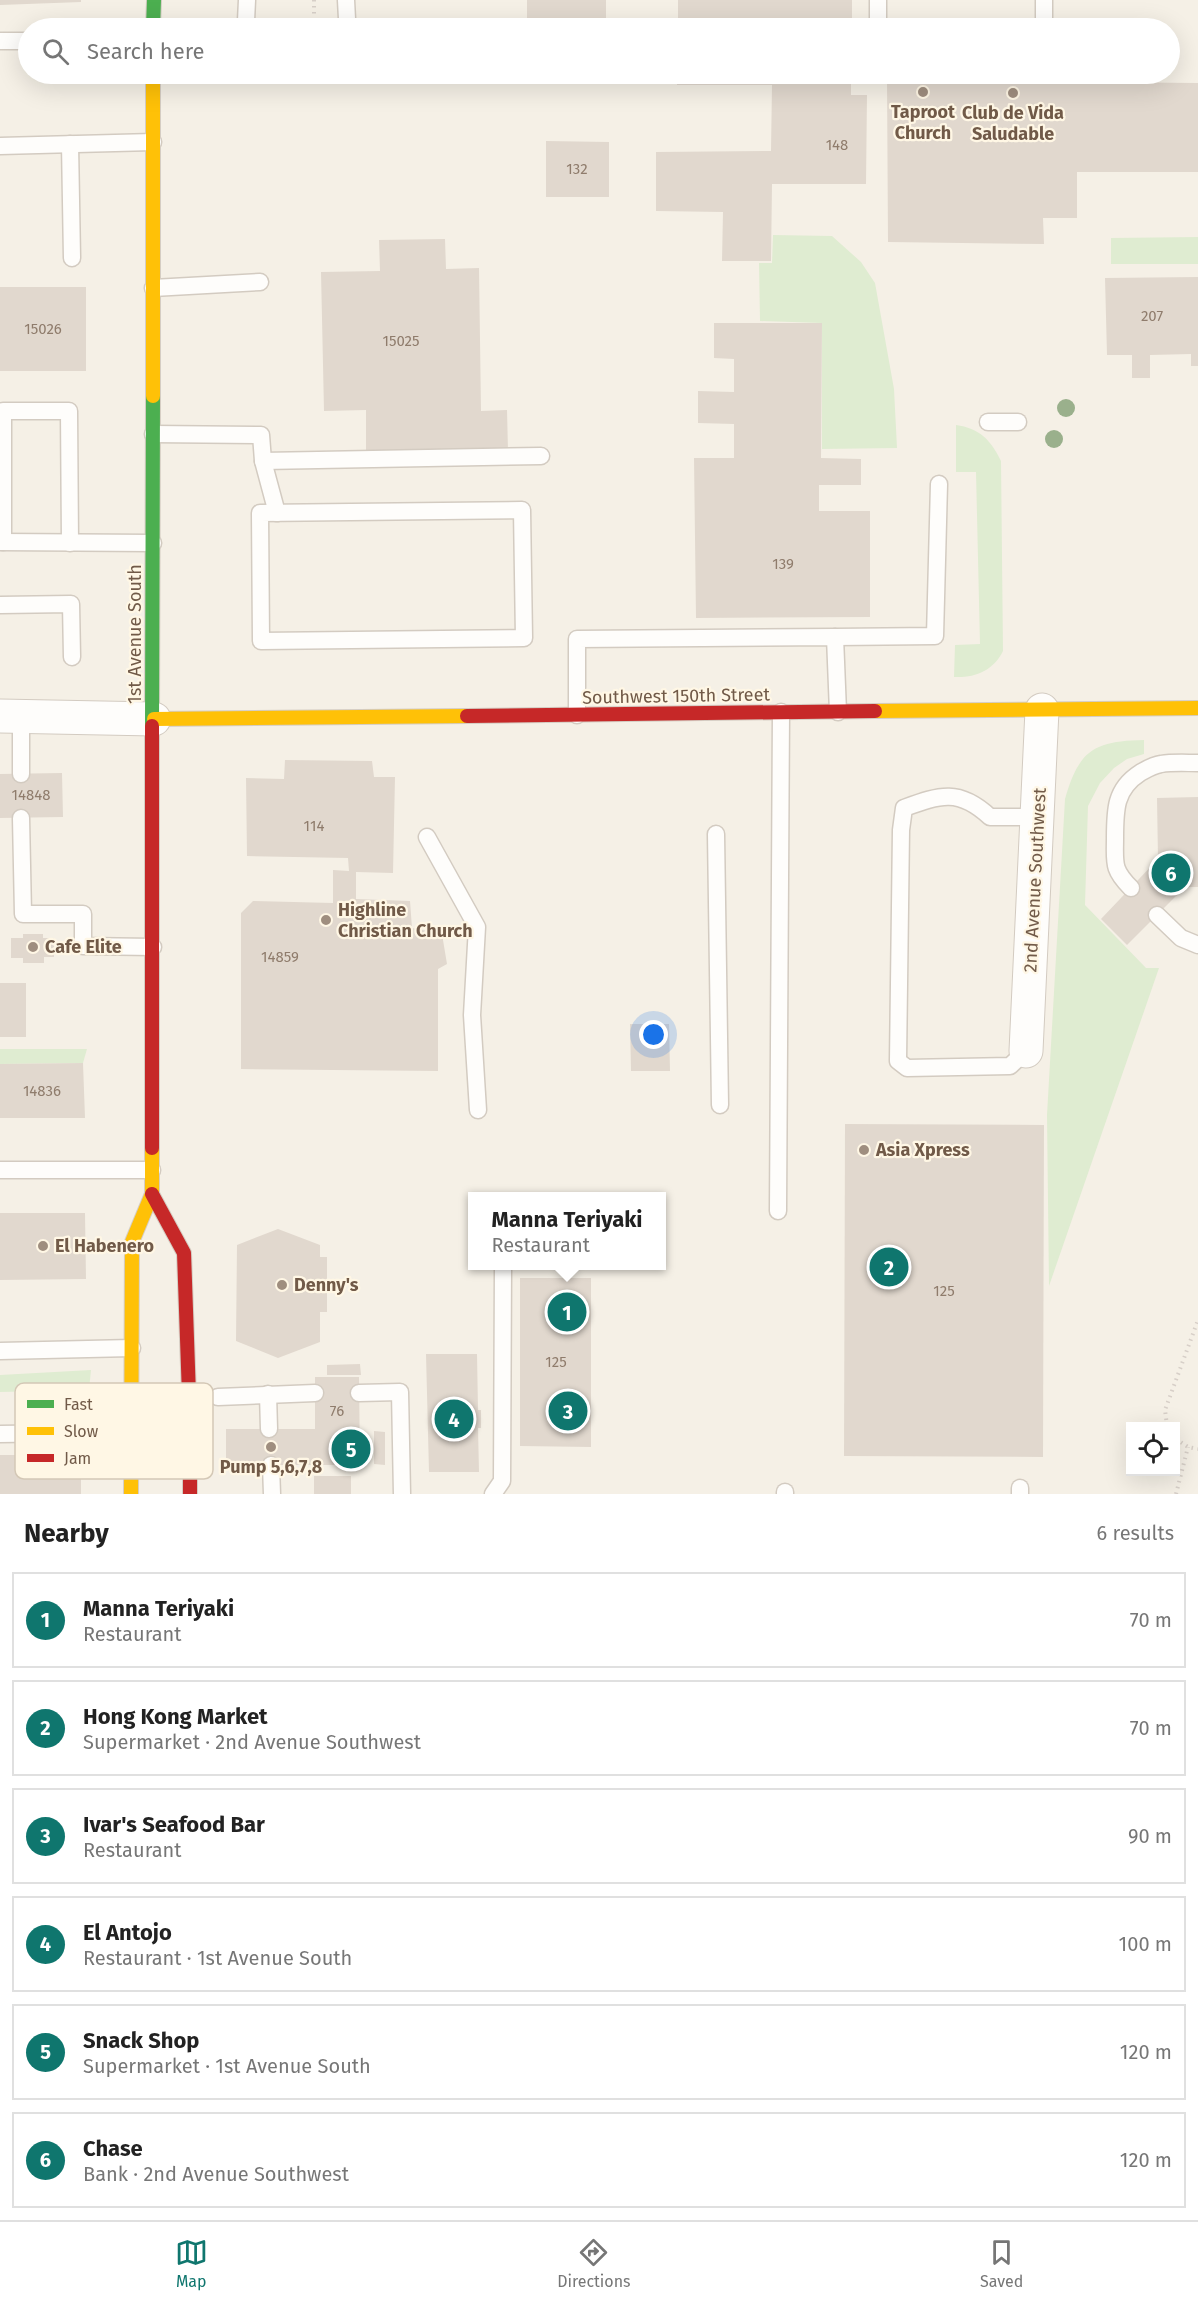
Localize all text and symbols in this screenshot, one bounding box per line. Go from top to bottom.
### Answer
search box [18,18,1180,84]
icon: search [39,35,72,68]
text: Search here [87,38,205,65]
marker: Taproot Church [916,85,930,99]
marker: Club de Vida Saludable [1006,86,1020,100]
place label: Taproot Church [891,101,956,144]
place label: Club de Vida Saludable [962,102,1064,145]
house number: 148 [826,136,848,154]
house number: 132 [566,160,588,178]
house number: 207 [1141,307,1163,325]
house number: 15026 [24,320,62,338]
house number: 15025 [382,332,420,350]
house number: 139 [772,555,794,573]
street label: 1st Avenue South [124,564,146,704]
street label: Southwest 150th Street [582,683,771,709]
house number: 14848 [12,786,51,804]
street label: 2nd Avenue Southwest [1019,787,1051,973]
house number: 114 [304,817,324,835]
pin: 6 [1152,850,1190,896]
place label: Highline Christian Church [338,899,473,942]
marker: Highline Christian Church [319,913,333,927]
place label: Cafe Elite [45,936,122,958]
marker: Cafe Elite [26,940,40,954]
house number: 14859 [261,948,299,966]
your location [639,1020,668,1049]
house number: 14836 [23,1082,61,1100]
place label: Asia Xpress [875,1139,970,1161]
marker: Asia Xpress [857,1143,871,1157]
popup [468,1192,666,1270]
text: Manna Teriyaki [491,1206,643,1233]
text: Restaurant [491,1233,590,1257]
place label: El Habenero [55,1235,154,1257]
marker: El Habenero [36,1239,50,1253]
pin: 2 [870,1244,908,1290]
place label: Denny's [294,1274,359,1296]
marker: Denny's [275,1278,289,1292]
house number: 125 [933,1282,955,1300]
pin: 1 [548,1290,586,1334]
house number: 125 [545,1353,567,1371]
legend [15,1383,213,1479]
pin: 3 [548,1388,588,1434]
text: Fast [64,1395,93,1414]
pin: 4 [434,1396,474,1442]
house number: 76 [330,1402,344,1420]
text: Slow [64,1422,99,1441]
map controls [1126,1422,1180,1476]
button: locate [1126,1422,1180,1476]
pin: 5 [332,1426,370,1472]
marker: Pump 5,6,7,8 [264,1440,278,1454]
text: Jam [64,1449,91,1468]
place label: Pump 5,6,7,8 [220,1456,322,1478]
text: Nearby [24,1518,109,1549]
text: 6 results [1097,1521,1174,1545]
text: Manna Teriyaki [83,1595,234,1622]
text: 1 [41,1608,50,1632]
text: 70 m [1130,1608,1172,1632]
text: Restaurant [83,1622,181,1646]
text: Hong Kong Market [83,1703,268,1730]
text: 2 [40,1716,51,1740]
text: 70 m [1130,1716,1172,1740]
text: Supermarket · 2nd Avenue Southwest [83,1730,421,1754]
text: Ivar's Seafood Bar [83,1811,265,1838]
text: 3 [40,1824,51,1848]
text: 90 m [1128,1824,1172,1848]
text: Restaurant [83,1838,181,1862]
text: El Antojo [83,1919,172,1946]
text: 4 [40,1932,51,1956]
text: 100 m [1119,1932,1172,1956]
text: Restaurant · 1st Avenue South [83,1946,352,1970]
text: Snack Shop [83,2027,200,2054]
text: 5 [40,2040,51,2064]
text: 120 m [1120,2040,1172,2064]
text: Supermarket · 1st Avenue South [83,2054,371,2078]
text: Chase [83,2135,143,2162]
text: 6 [40,2148,51,2172]
text: 120 m [1120,2148,1172,2172]
text: Bank · 2nd Avenue Southwest [83,2162,349,2186]
tab: Map [175,2236,208,2291]
tab: Directions [557,2236,631,2291]
tab: Saved [980,2236,1023,2291]

